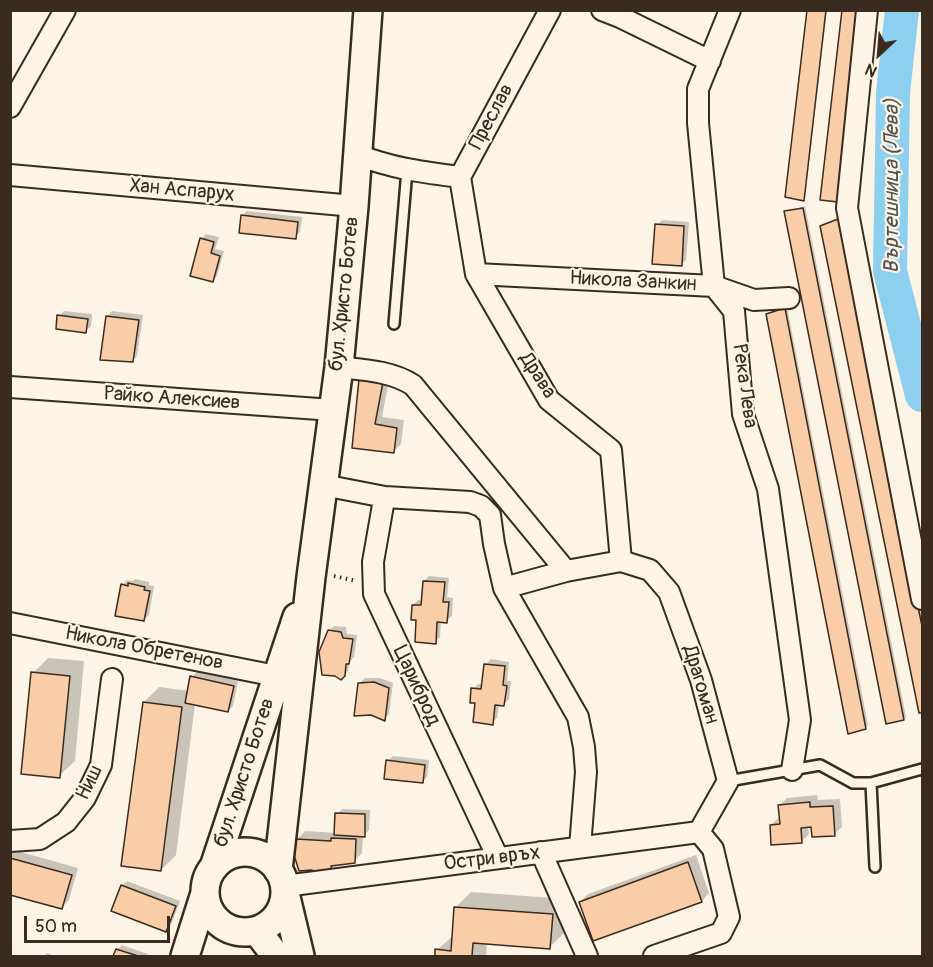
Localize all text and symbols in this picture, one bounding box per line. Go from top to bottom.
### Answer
north arrow [849,24,909,84]
text: N [862,59,880,82]
street label: Преслав [465,80,519,154]
water label: Въртешница (Лева) [880,99,906,273]
street label: Хан Аспарух [129,174,235,208]
street label: бул. Христо Ботев [325,215,365,373]
street label: Никола Занкин [569,267,697,297]
street label: Река Лева [726,342,762,430]
street label: Драва [513,349,561,403]
street label: Райко Алексиев [103,382,241,416]
street label: Никола Обретенов [63,622,225,676]
street label: Цариброд [387,642,445,730]
street label: Драгоман [677,643,723,727]
street label: бул. Христо Ботев [210,695,280,851]
street label: Ниш [71,762,109,804]
street label: Остри връх [442,841,542,877]
scale bar [27,904,172,942]
text: 50 m [35,915,77,938]

